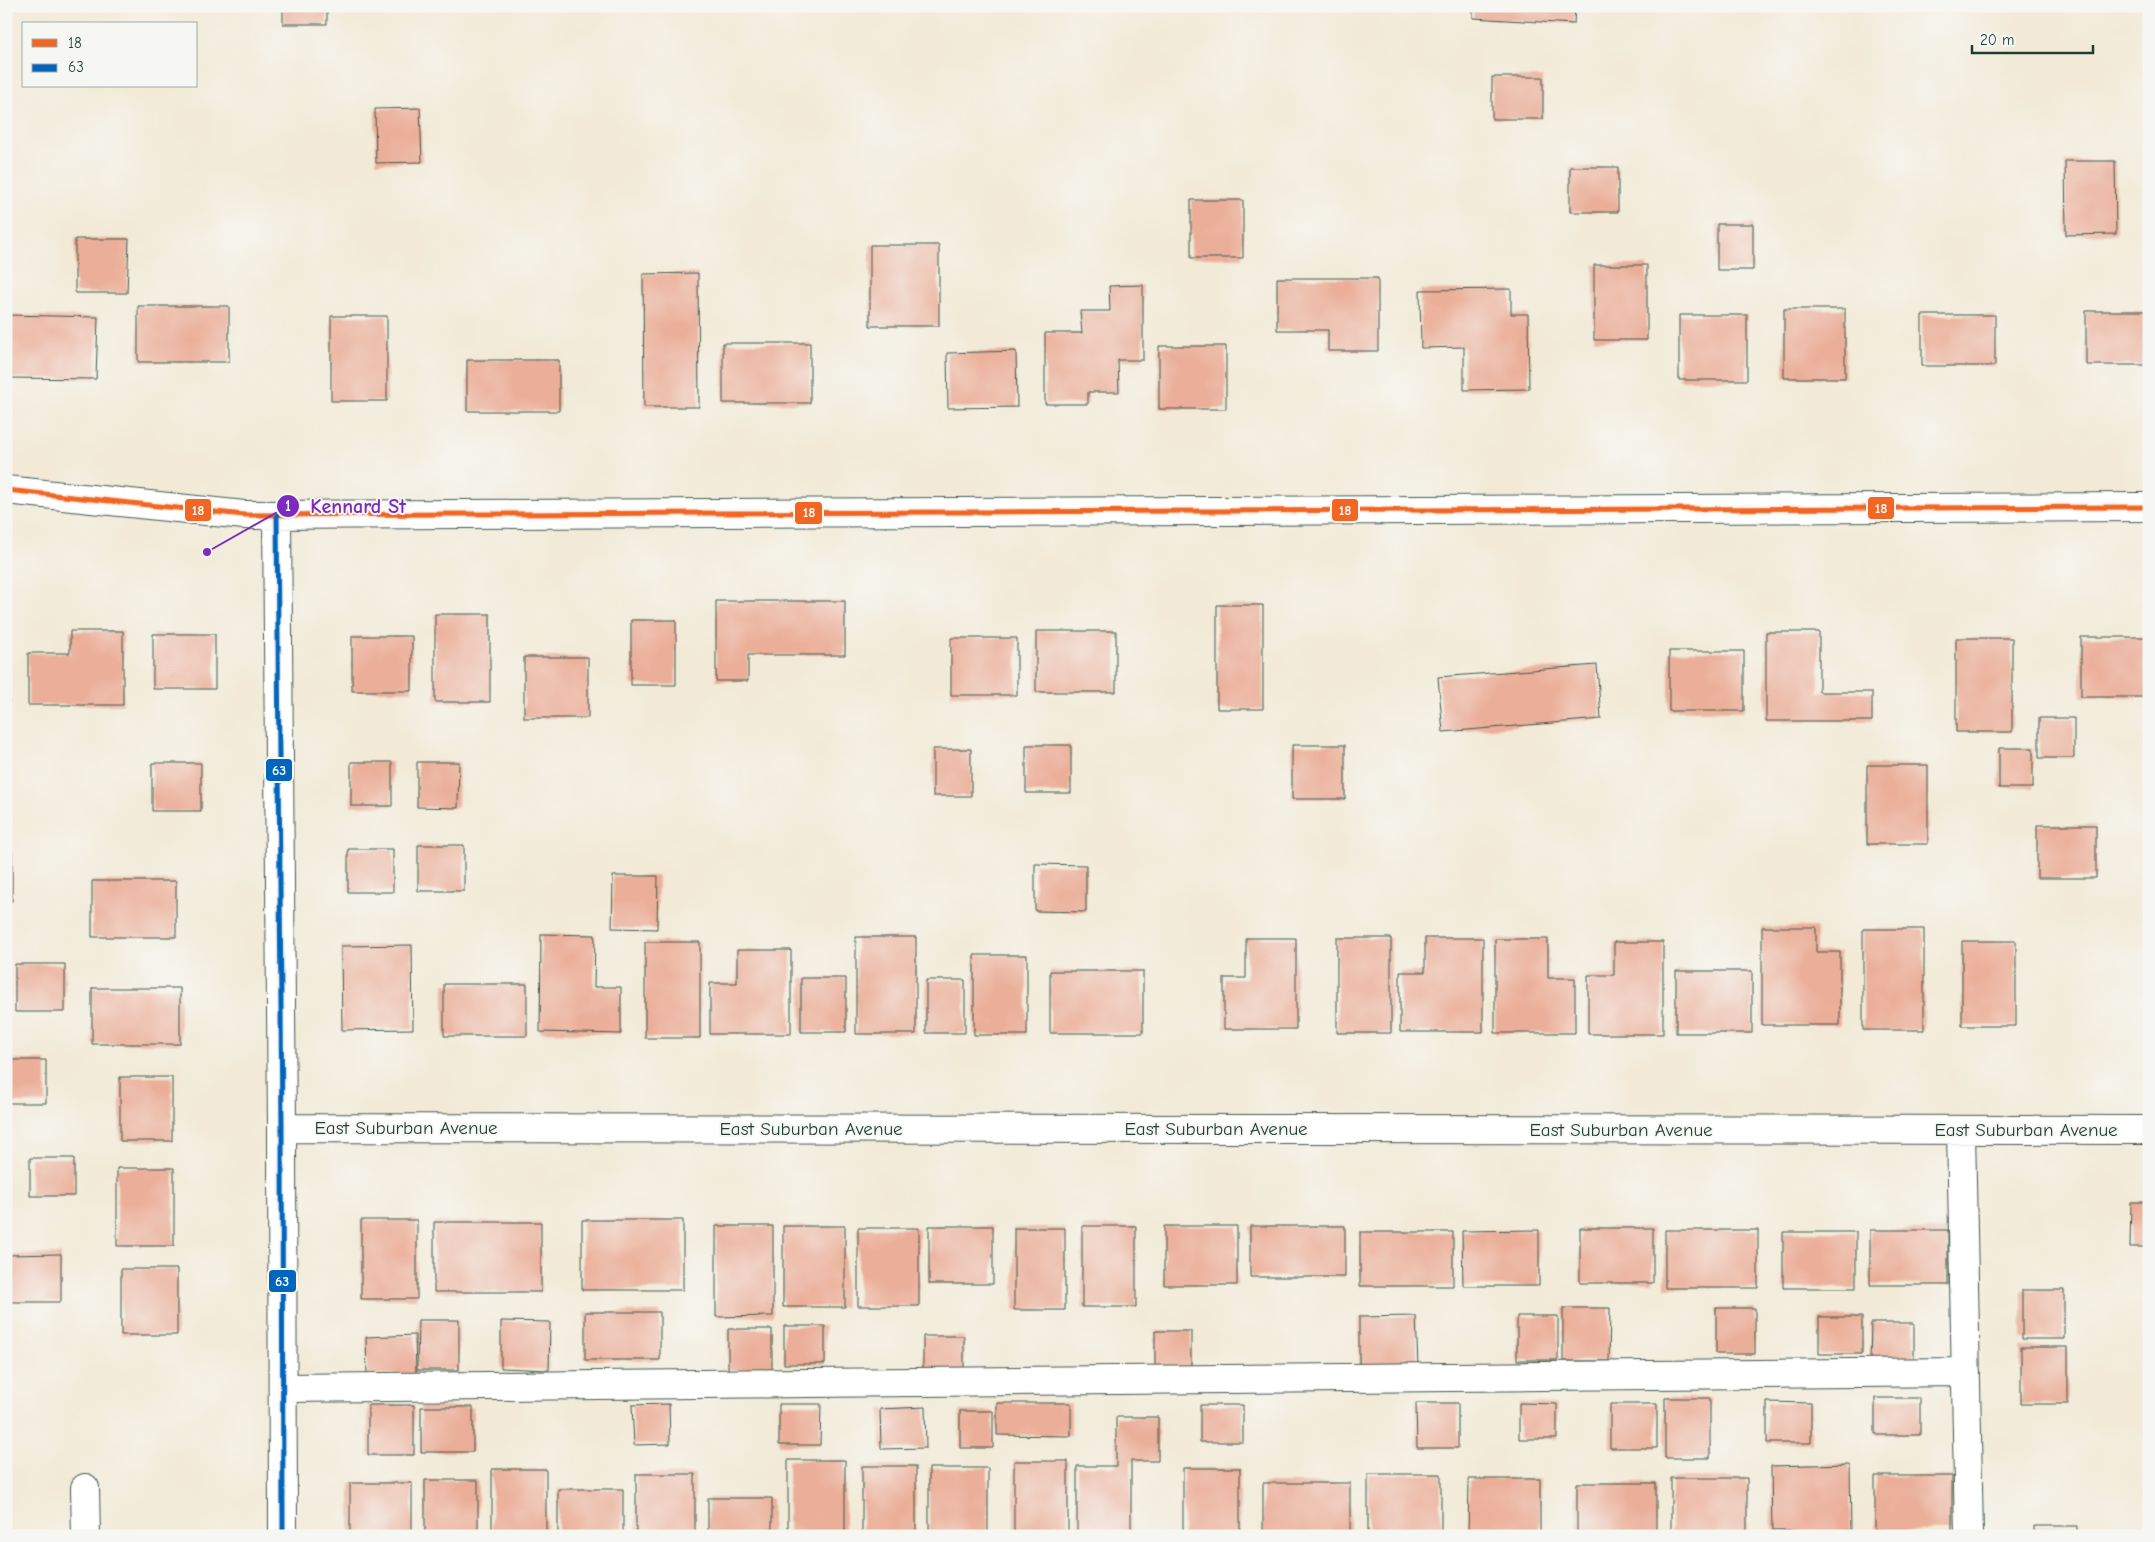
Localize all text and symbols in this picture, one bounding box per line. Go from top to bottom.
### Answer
legend [22,22,198,88]
scale bar [1972,22,2094,54]
text: 20 m [1980,31,2014,49]
text: 18 [68,34,82,52]
text: 63 [68,58,84,76]
callout: Kennard St [275,488,416,523]
text: Kennard St [310,495,406,518]
line badge: 18 [1867,496,1895,520]
text: 1 [285,497,291,515]
line badge: 18 [184,498,212,522]
line badge: 18 [1331,498,1359,522]
text: 18 [1875,500,1887,517]
line badge: 18 [794,501,823,525]
text: 18 [192,502,204,519]
text: 18 [1339,502,1351,519]
text: 18 [803,504,815,521]
line badge: 63 [265,758,293,782]
text: 63 [272,762,286,779]
street label: East Suburban Avenue [314,1117,498,1139]
street label: East Suburban Avenue [719,1118,903,1140]
street label: East Suburban Avenue [1124,1118,1308,1140]
street label: East Suburban Avenue [1529,1119,1713,1141]
street label: East Suburban Avenue [1934,1119,2118,1141]
line badge: 63 [268,1269,297,1293]
text: 63 [275,1273,289,1290]

